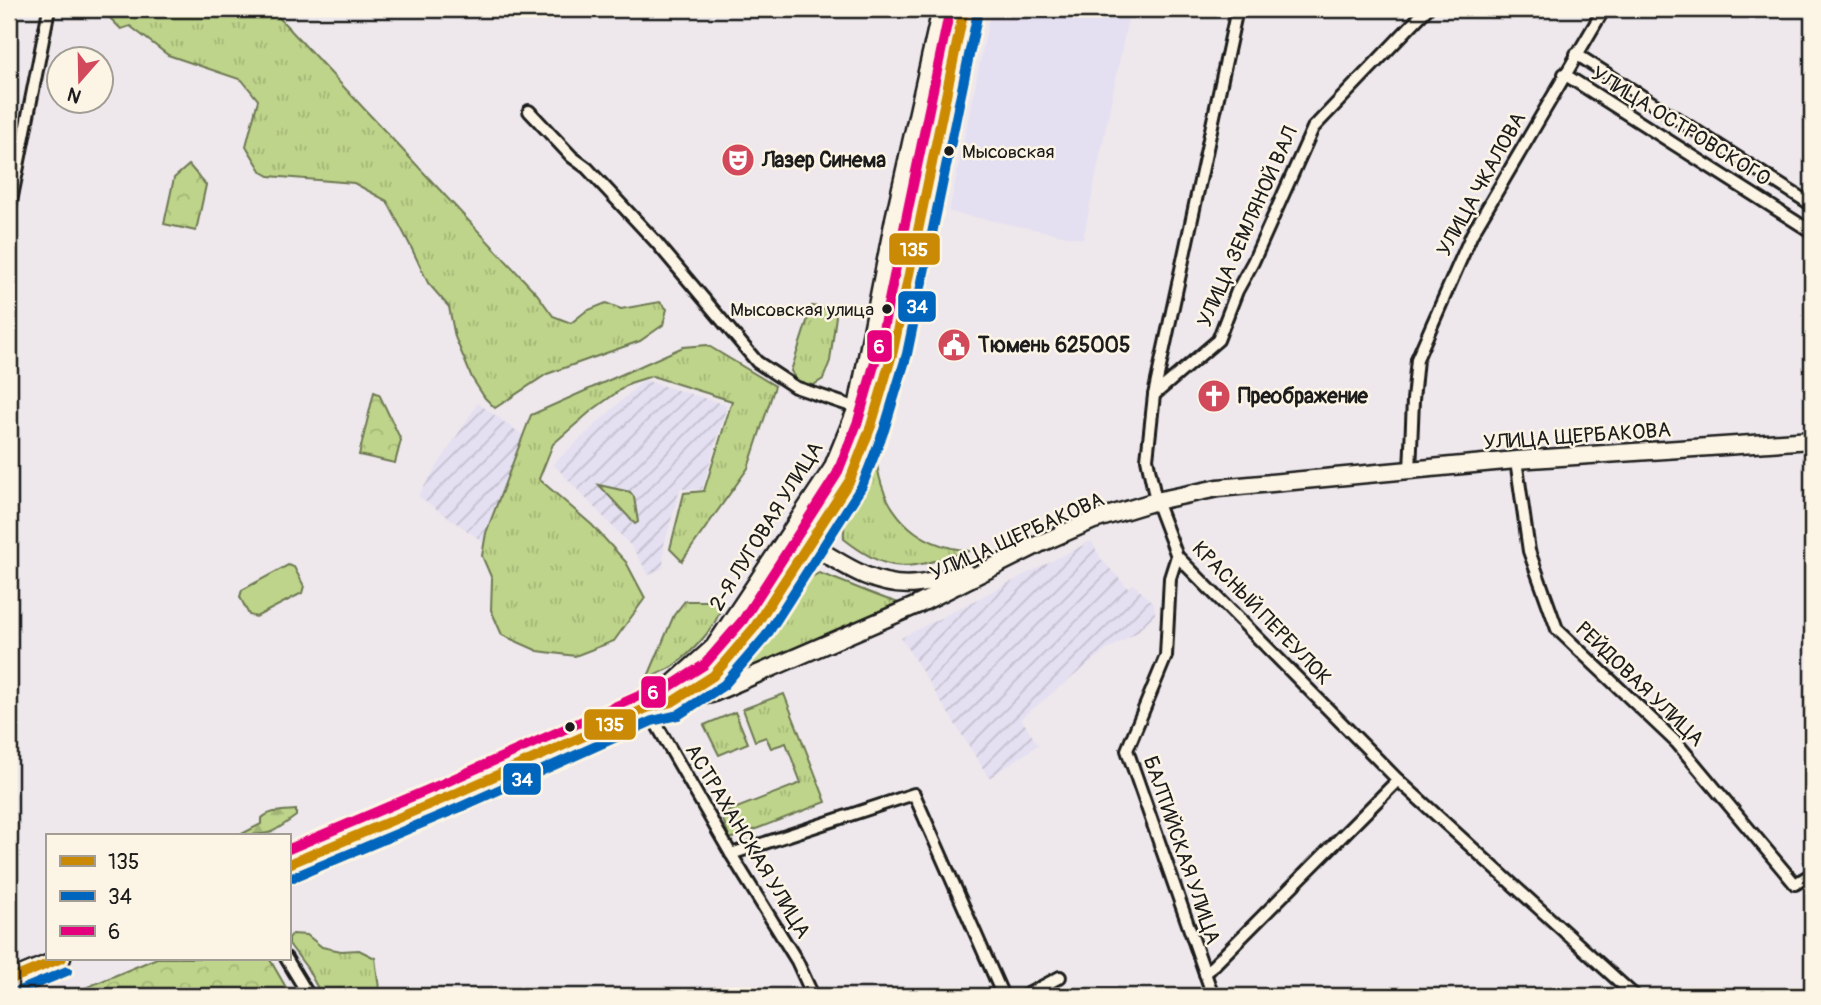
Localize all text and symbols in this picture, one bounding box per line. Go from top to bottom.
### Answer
north arrow [46,46,116,116]
street label: УЛИЦА ОСТРОВСКОГО [1586,60,1775,193]
text: N [64,82,85,109]
street label: УЛИЦА ЧКАЛОВА [1431,107,1532,261]
street label: УЛИЦА ЗЕМЛЯНОЙ ВАЛ [1191,123,1304,331]
place label: Мысовская [962,140,1054,164]
theatre icon: Лазер Синема [719,141,757,179]
marker: Мысовская [942,144,956,158]
place label: Лазер Синема [761,147,886,174]
line badge: 135 [888,232,941,266]
text: 135 [900,238,928,262]
line badge: 34 [897,290,937,323]
text: 34 [906,295,928,319]
place label: Мысовская улица [730,298,874,322]
marker: Мысовская улица [880,302,894,316]
public building icon: Тюмень 625005 [935,326,973,364]
line badge: 6 [866,329,893,363]
place label: Тюмень 625005 [977,332,1130,359]
text: 6 [873,335,885,359]
church icon: Преображение [1195,377,1233,415]
place label: Преображение [1238,383,1368,410]
street label: УЛИЦА ЩЕРБАКОВА [1482,416,1672,457]
street label: 2-Я ЛУГОВАЯ УЛИЦА [703,437,829,616]
street label: УЛИЦА ЩЕРБАКОВА [926,486,1109,587]
street label: КРАСНЫЙ ПЕРЕУЛОК [1186,536,1337,691]
street label: РЕЙДОВАЯ УЛИЦА [1570,616,1710,753]
line badge: 6 [640,675,667,709]
text: 6 [647,681,659,705]
line badge: 135 [583,708,637,741]
text: 135 [596,713,624,737]
unlabelled marker [563,720,577,734]
street label: АСТРАХАНСКАЯ УЛИЦА [679,739,816,943]
street label: БАЛТИЙСКАЯ УЛИЦА [1137,752,1226,948]
line badge: 34 [502,762,542,796]
text: 34 [511,768,533,792]
legend [46,834,290,960]
text: 135 [108,849,139,876]
text: 34 [108,884,132,911]
text: 6 [108,919,120,946]

